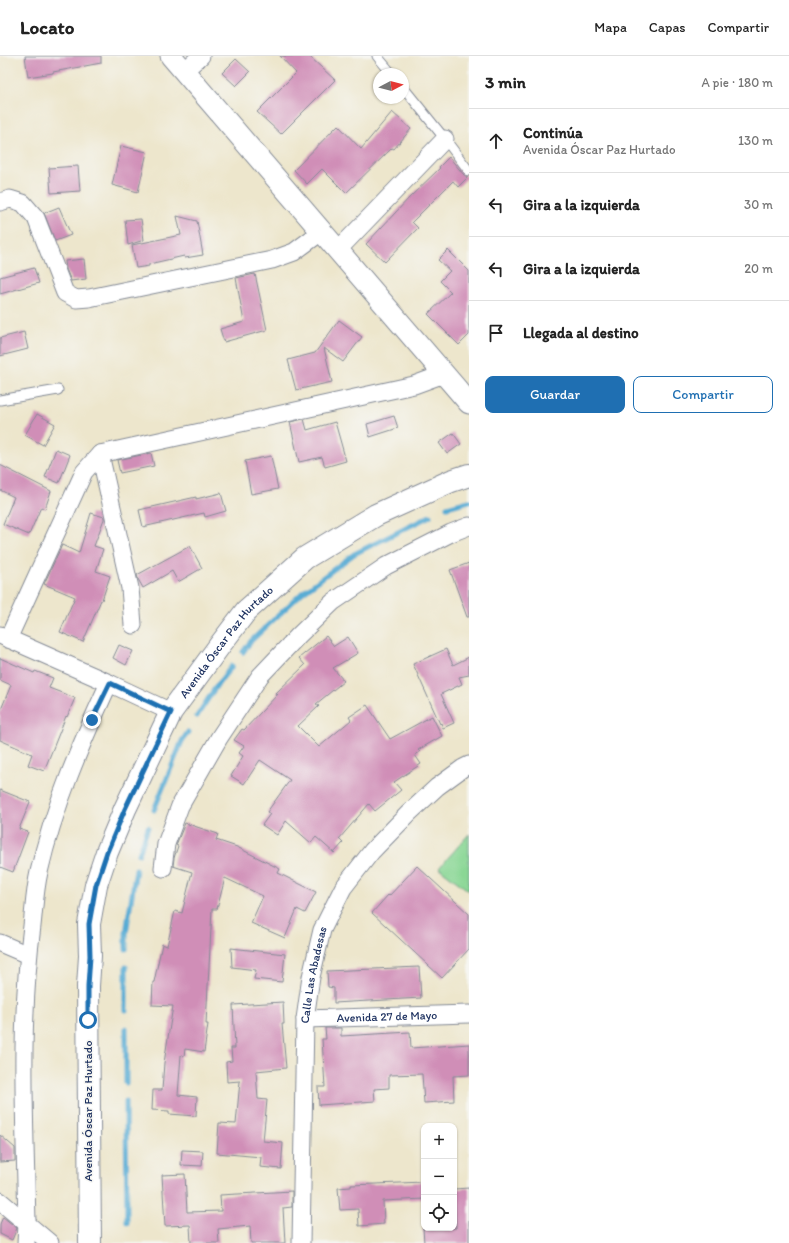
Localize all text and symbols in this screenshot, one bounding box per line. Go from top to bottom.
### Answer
text: Locato [20,16,74,39]
text: Mapa [594,19,627,36]
text: Capas [649,19,686,36]
text: Compartir [708,19,769,36]
north arrow [373,68,409,104]
text: 3 min [485,72,526,92]
text: A pie · 180 m [701,75,773,90]
text: Continúa [523,124,583,142]
icon: ahead [485,130,507,152]
text: 130 m [738,133,773,148]
text: Avenida Óscar Paz Hurtado [523,142,676,157]
icon: left [485,194,507,216]
text: Gira a la izquierda [523,196,640,214]
text: 30 m [744,197,773,212]
icon: left [485,258,507,280]
text: Gira a la izquierda [523,260,640,278]
text: 20 m [744,261,773,276]
icon: arrive [485,322,507,344]
text: Llegada al destino [523,324,639,342]
button: Guardar [485,376,625,413]
button: Compartir [633,376,773,413]
street label: Avenida Óscar Paz Hurtado [177,583,276,701]
route end [83,711,101,729]
street label: Calle Las Abadesas [298,924,330,1024]
street label: Avenida 27 de Mayo [336,1008,438,1025]
route start [79,1011,97,1029]
street label: Avenida Óscar Paz Hurtado [81,1041,95,1181]
map controls [421,1123,457,1231]
button: + [421,1123,457,1159]
button: − [421,1159,457,1195]
button: locate [421,1195,457,1231]

